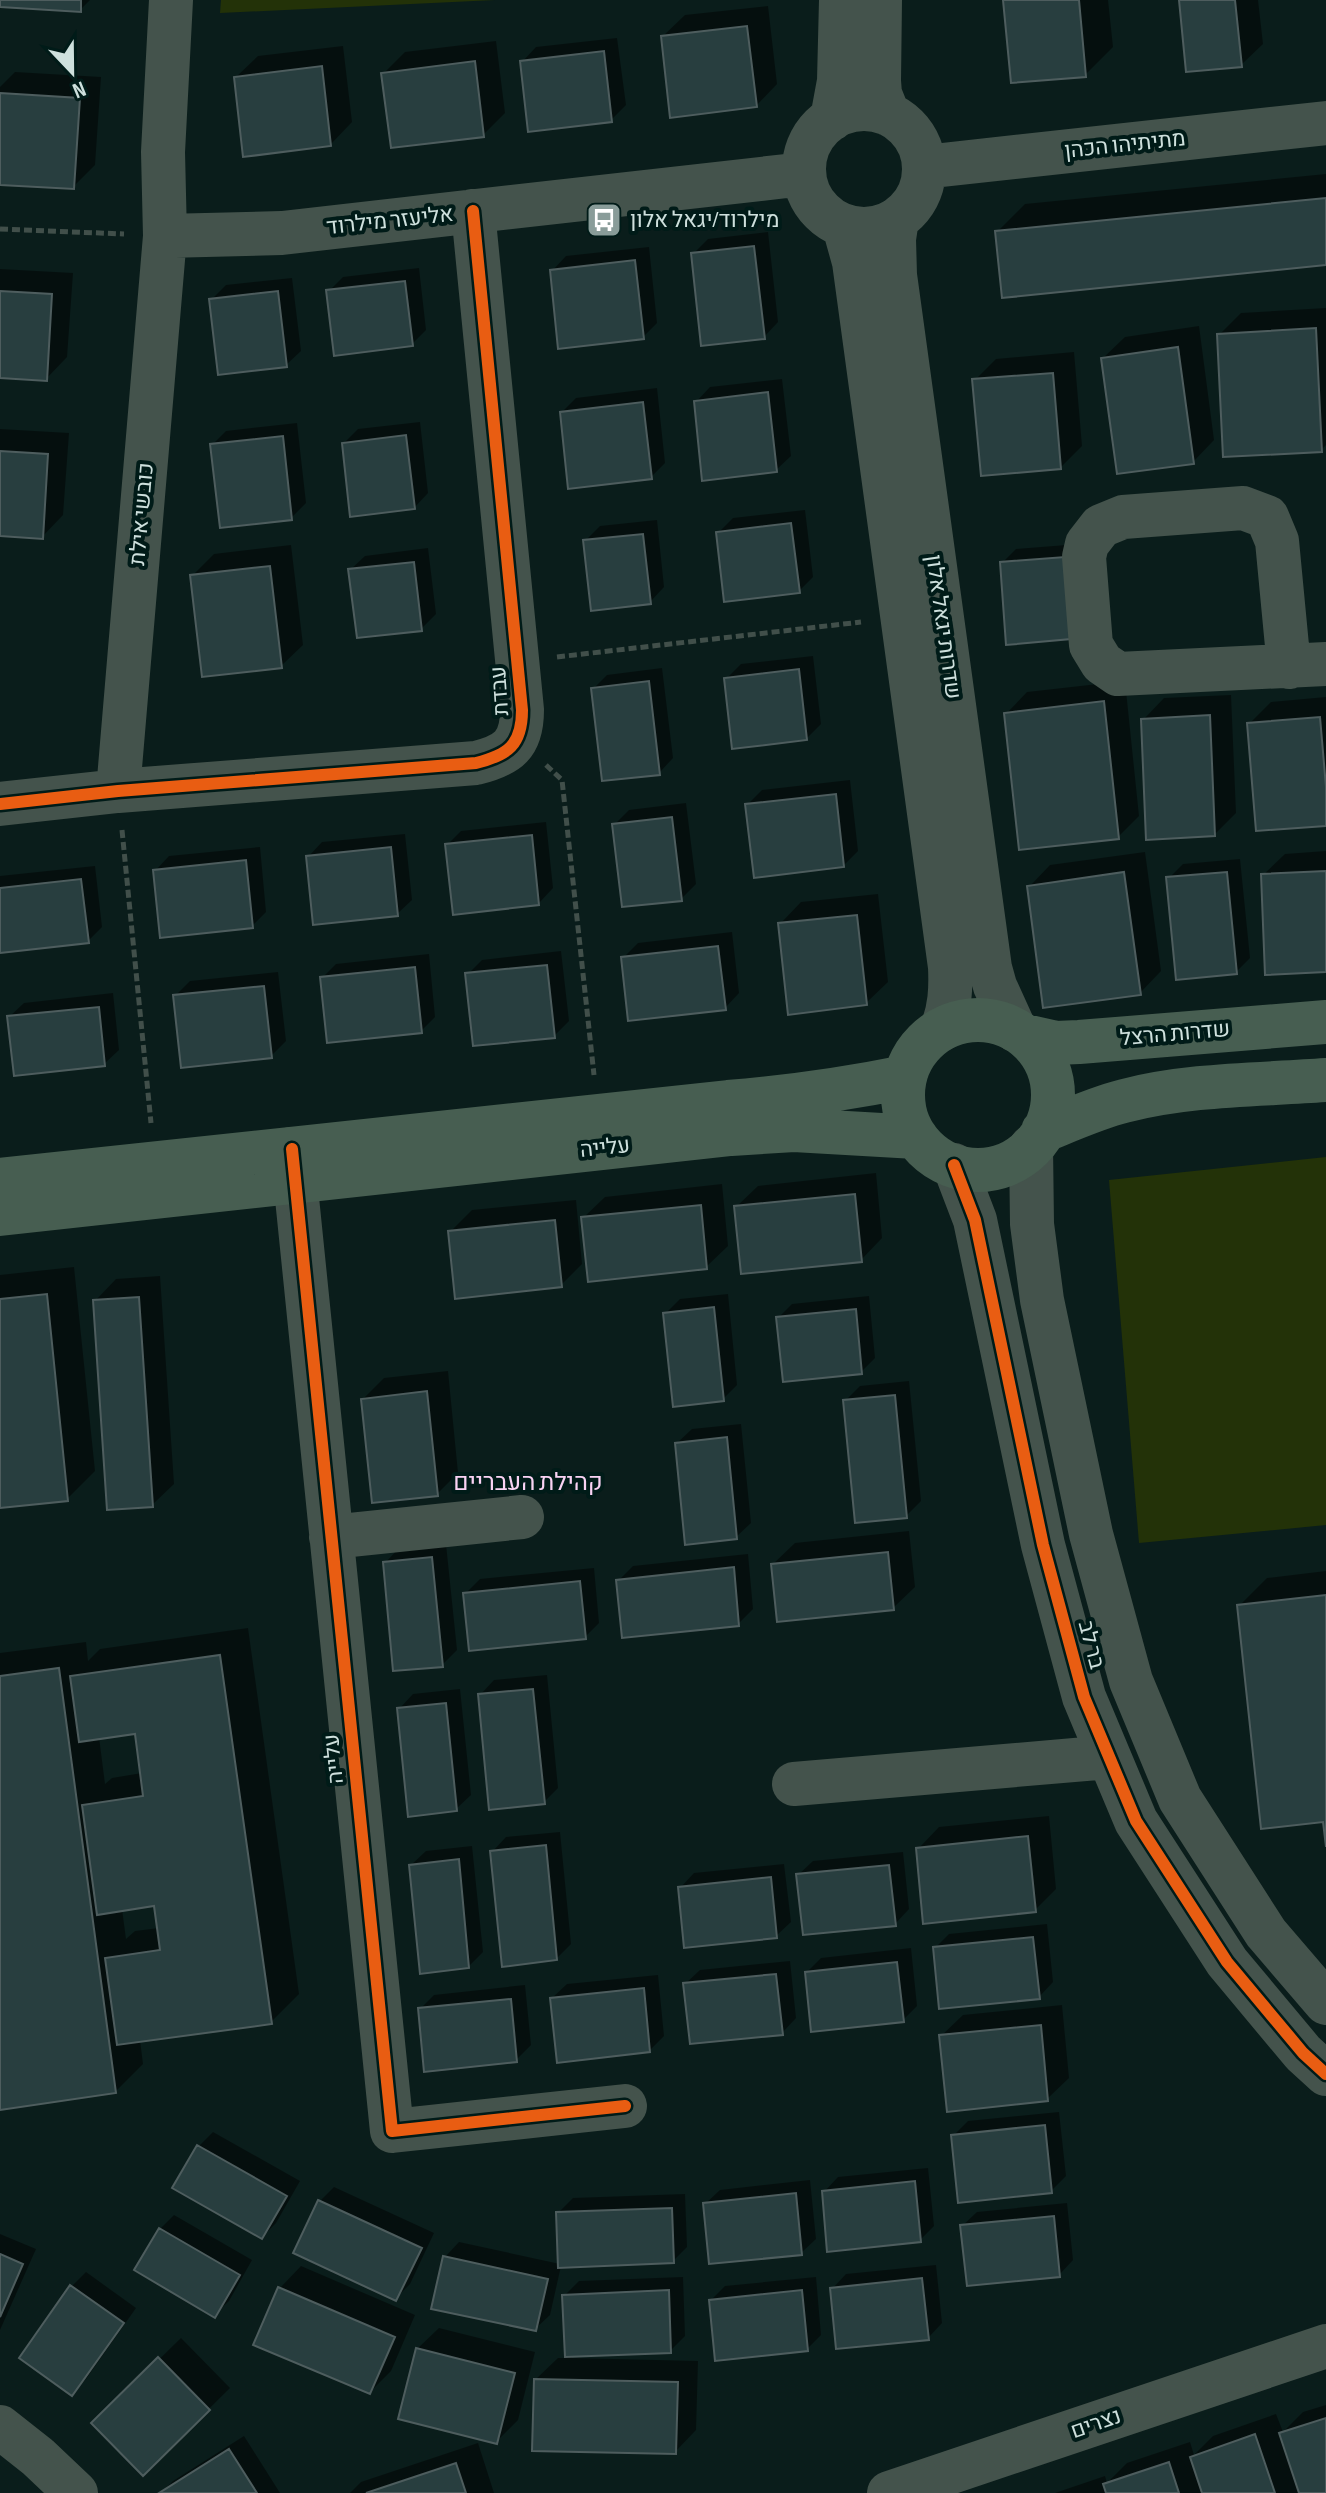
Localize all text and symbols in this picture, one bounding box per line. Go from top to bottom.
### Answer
north arrow [32,32,112,112]
text: N [68,74,89,104]
street label: מתיתיהו הכהן [1063,125,1187,165]
street label: אליעזר מילרוד [325,201,455,241]
bus stop icon: מילרוד/יגאל אלון [585,201,623,239]
place label: מילרוד/יגאל אלון [630,207,779,234]
street label: כובשי אילת [124,461,160,567]
street label: שדרות יגאל אלון [919,553,967,701]
street label: עבדת [485,665,515,717]
street label: שדרות הרצל [1119,1016,1231,1052]
street label: עלייה [579,1132,631,1164]
district label: קהילת העבריים [453,1468,603,1497]
street label: בר לב [1072,1618,1110,1672]
street label: עלייה [318,1733,350,1785]
street label: נצרים [1067,2403,1125,2445]

